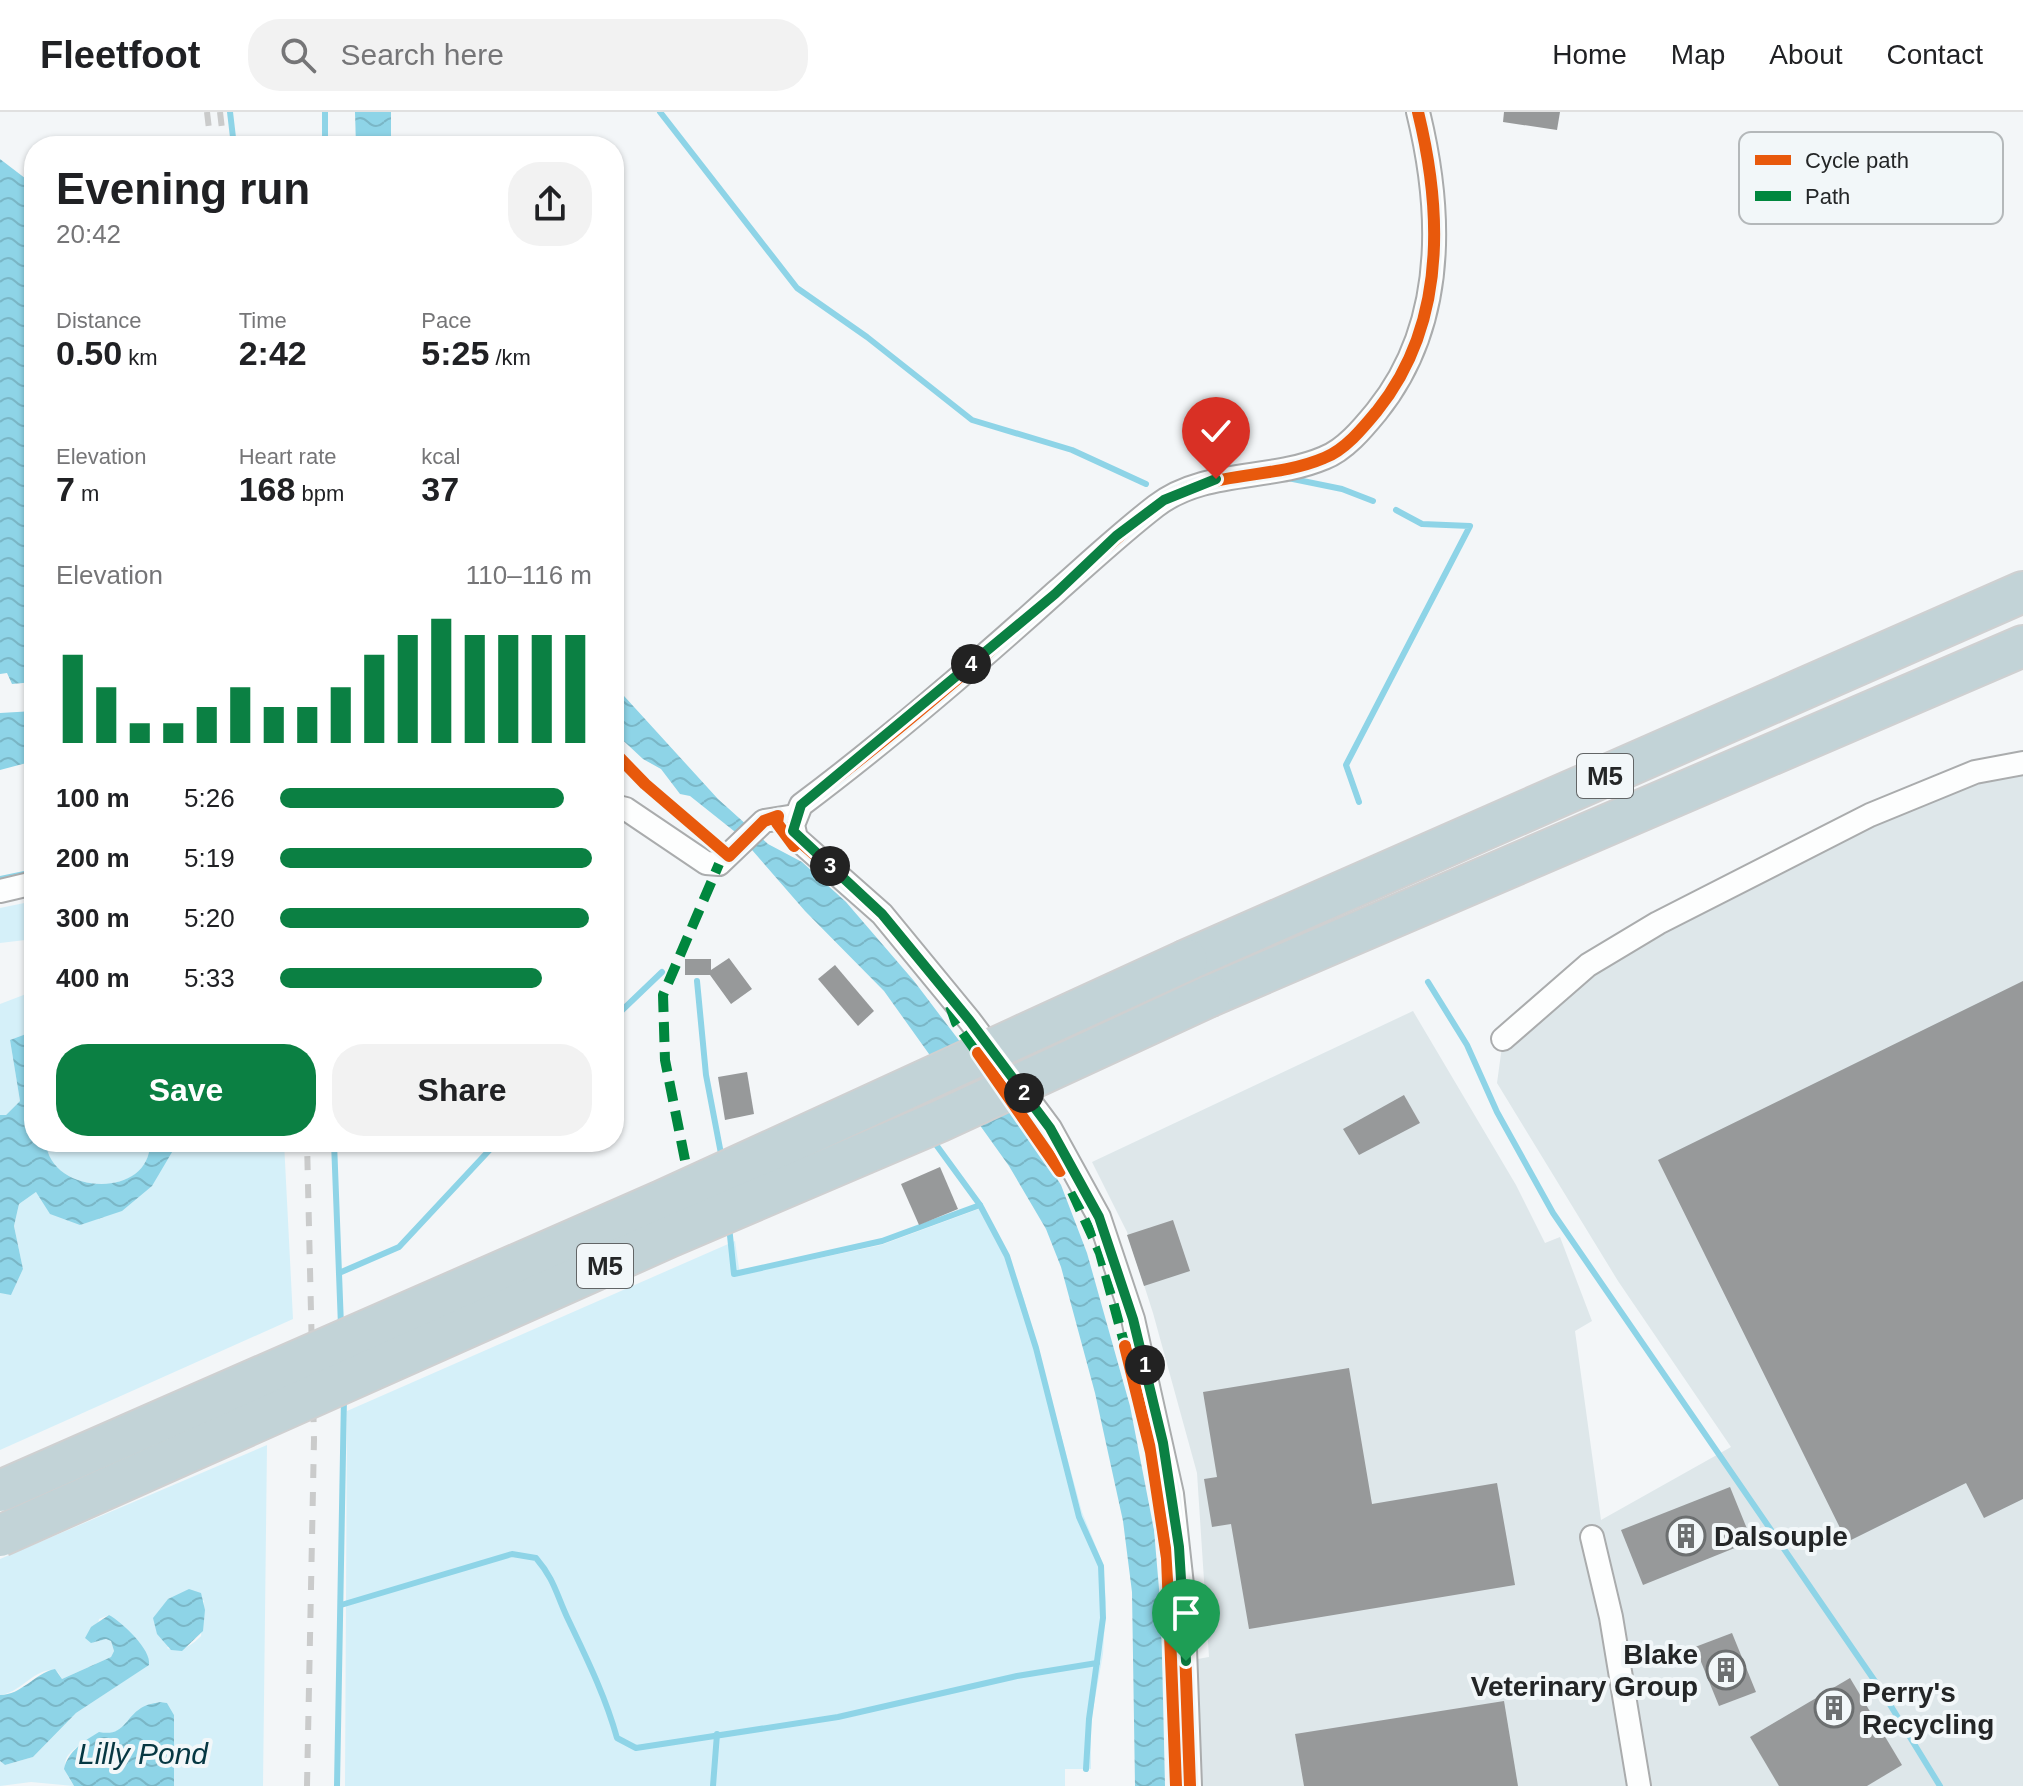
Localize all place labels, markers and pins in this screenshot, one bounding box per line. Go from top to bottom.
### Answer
pin [1182,397,1250,479]
pin: 4 [951,644,991,684]
pin: 3 [810,846,850,886]
pin: 2 [1004,1073,1044,1113]
pin: 1 [1125,1345,1165,1385]
building icon: Dalsouple [1665,1515,1707,1557]
place label: Dalsouple [1714,1521,1848,1552]
pin [1152,1579,1220,1661]
place label: Blake Veterinary Group [1471,1639,1698,1702]
building icon: Blake Veterinary Group [1705,1649,1747,1691]
place label: Perry's Recycling [1862,1677,1994,1740]
building icon: Perry's Recycling [1813,1687,1855,1729]

